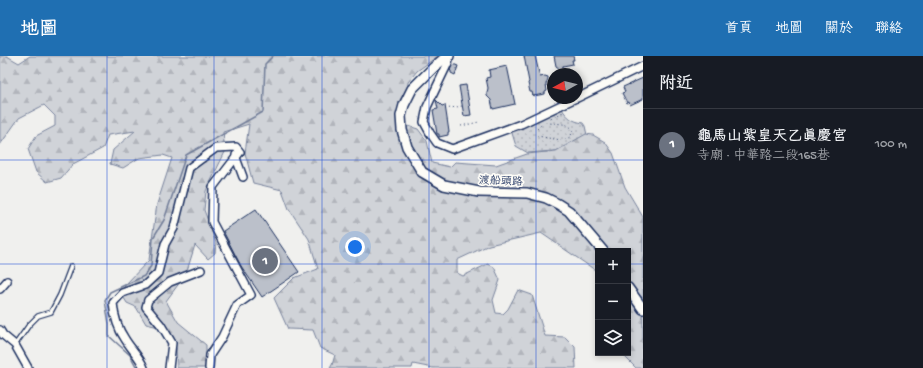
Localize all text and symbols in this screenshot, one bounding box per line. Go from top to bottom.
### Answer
text: 地圖 [20,19,58,42]
text: 首頁 [725,21,753,38]
text: 地圖 [775,21,803,38]
text: 關於 [825,21,853,38]
text: 聯絡 [875,21,903,38]
north arrow [547,68,583,104]
text: 附近 [659,75,693,95]
text: 龜馬山紫皇天乙真慶宮 [697,128,847,146]
text: 1 [669,137,675,152]
text: 100 m [875,137,907,152]
text: 寺廟 · 中華路二段165巷 [697,149,830,164]
street label: 渡船頭路 [479,174,523,189]
your location [345,237,365,257]
pin: 1 [252,246,278,276]
map controls [595,248,631,356]
button: + [595,248,631,284]
button: − [595,284,631,320]
button: layers [595,320,631,356]

